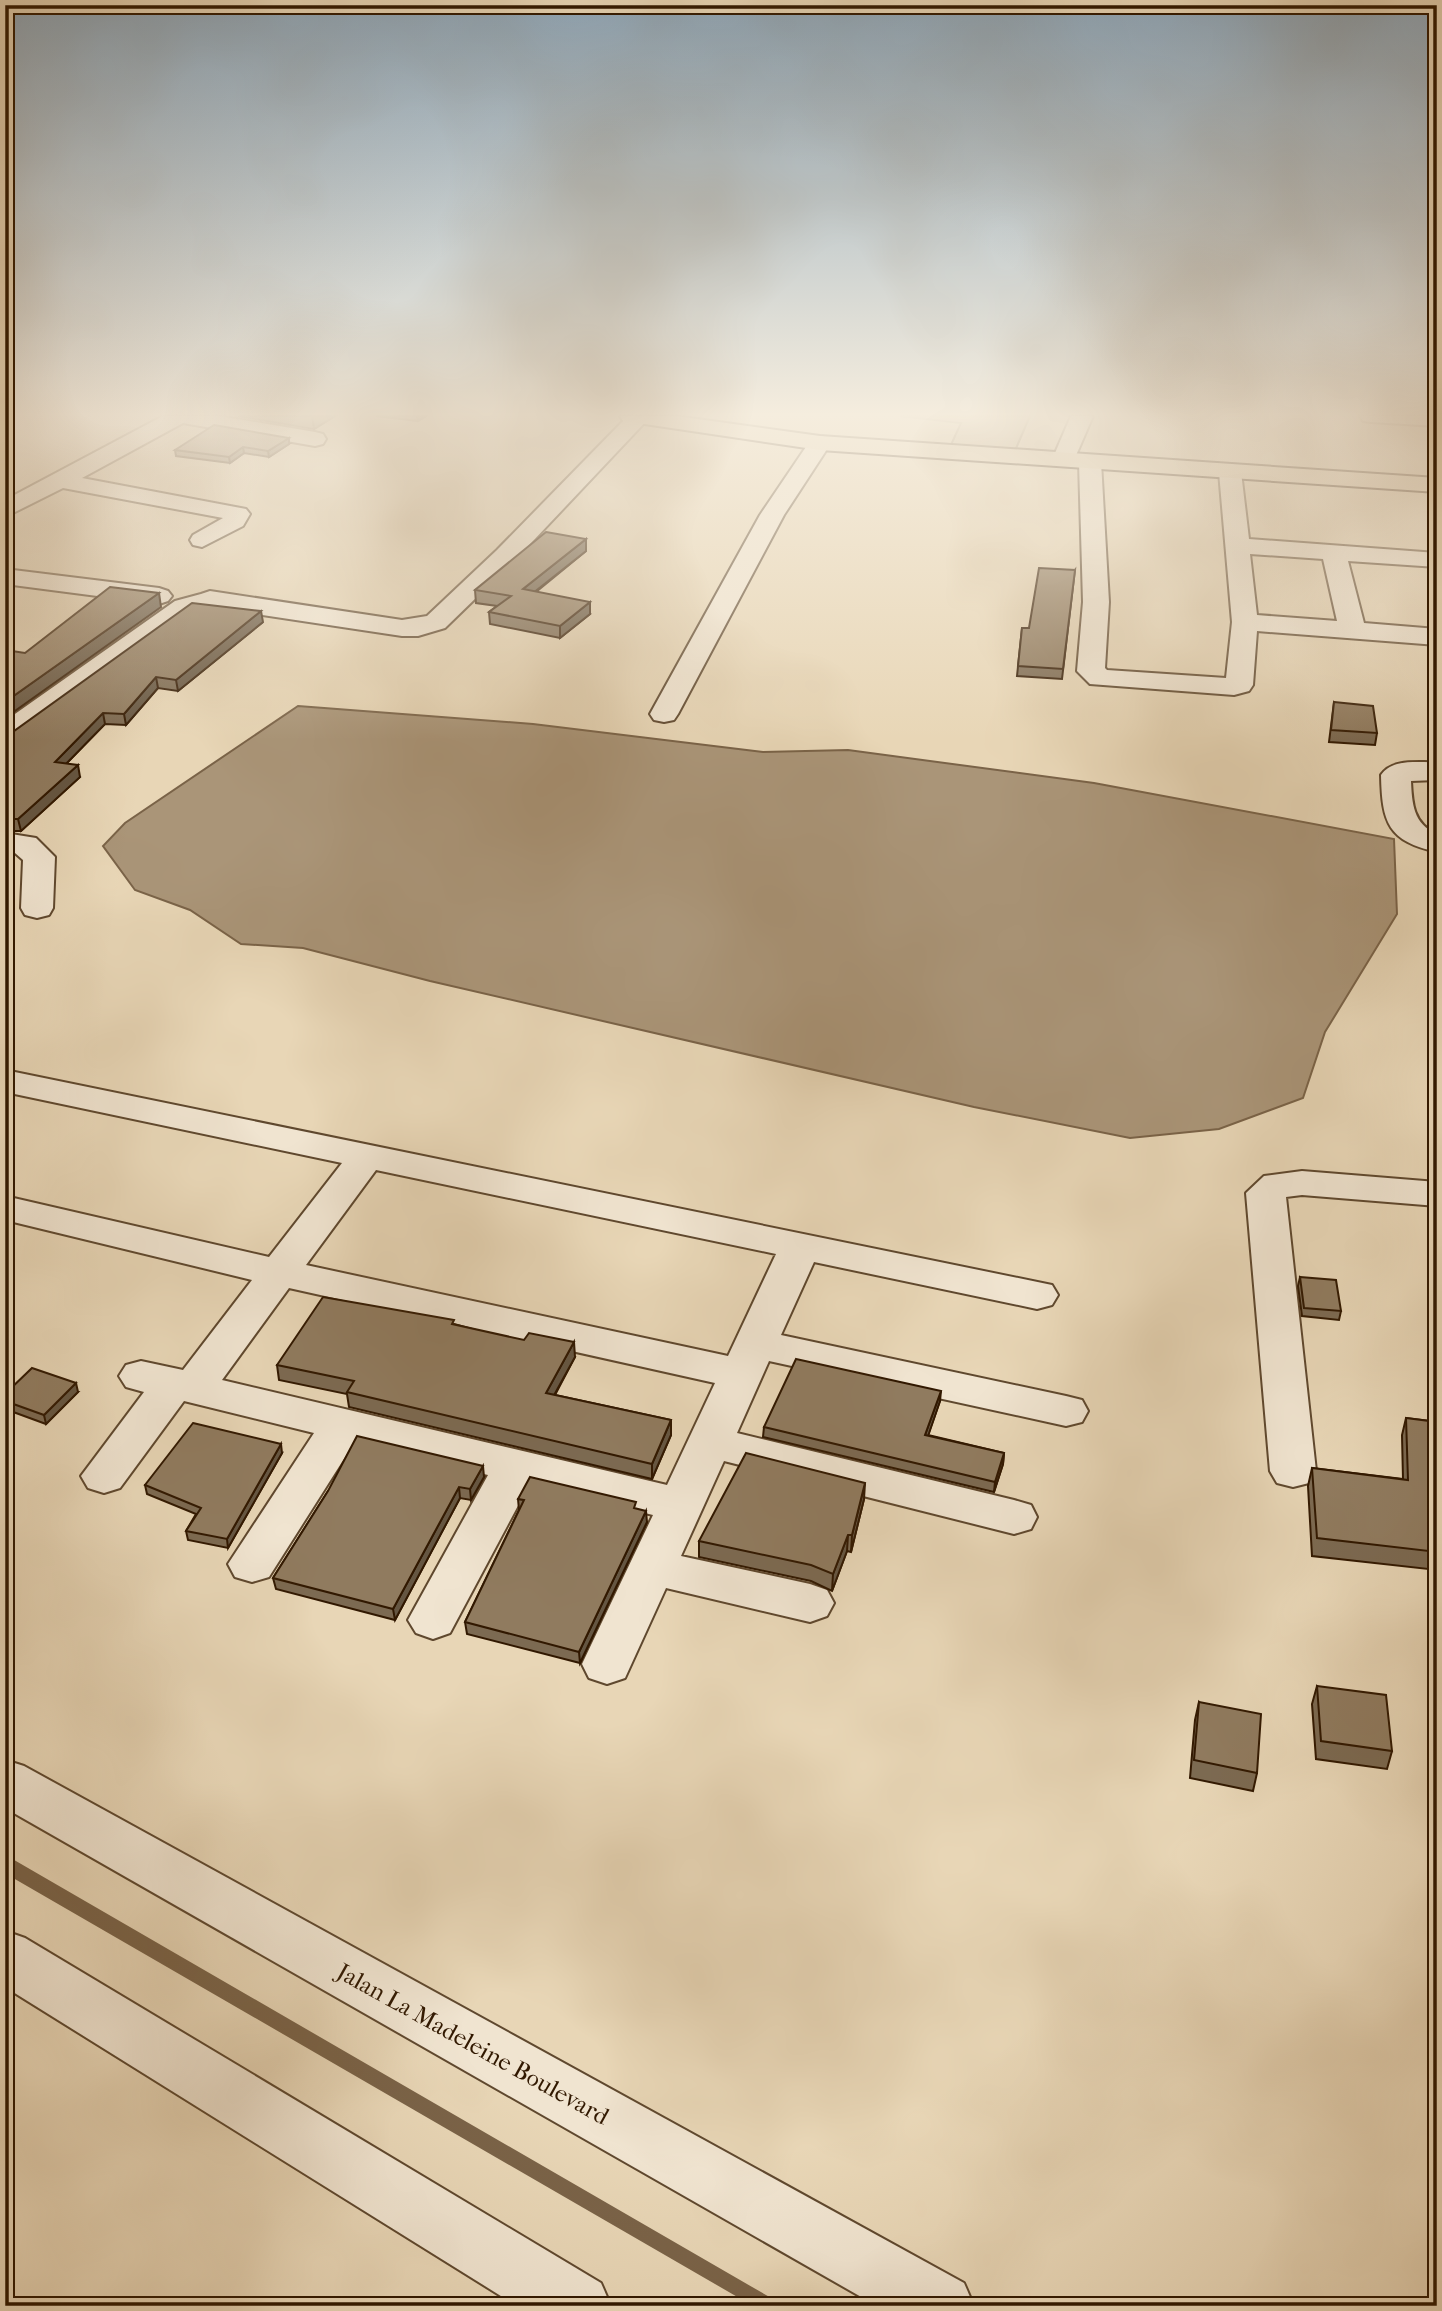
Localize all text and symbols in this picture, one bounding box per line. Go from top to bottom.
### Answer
street label: Jalan La Madeleine Boulevard [330,1956,615,2131]

